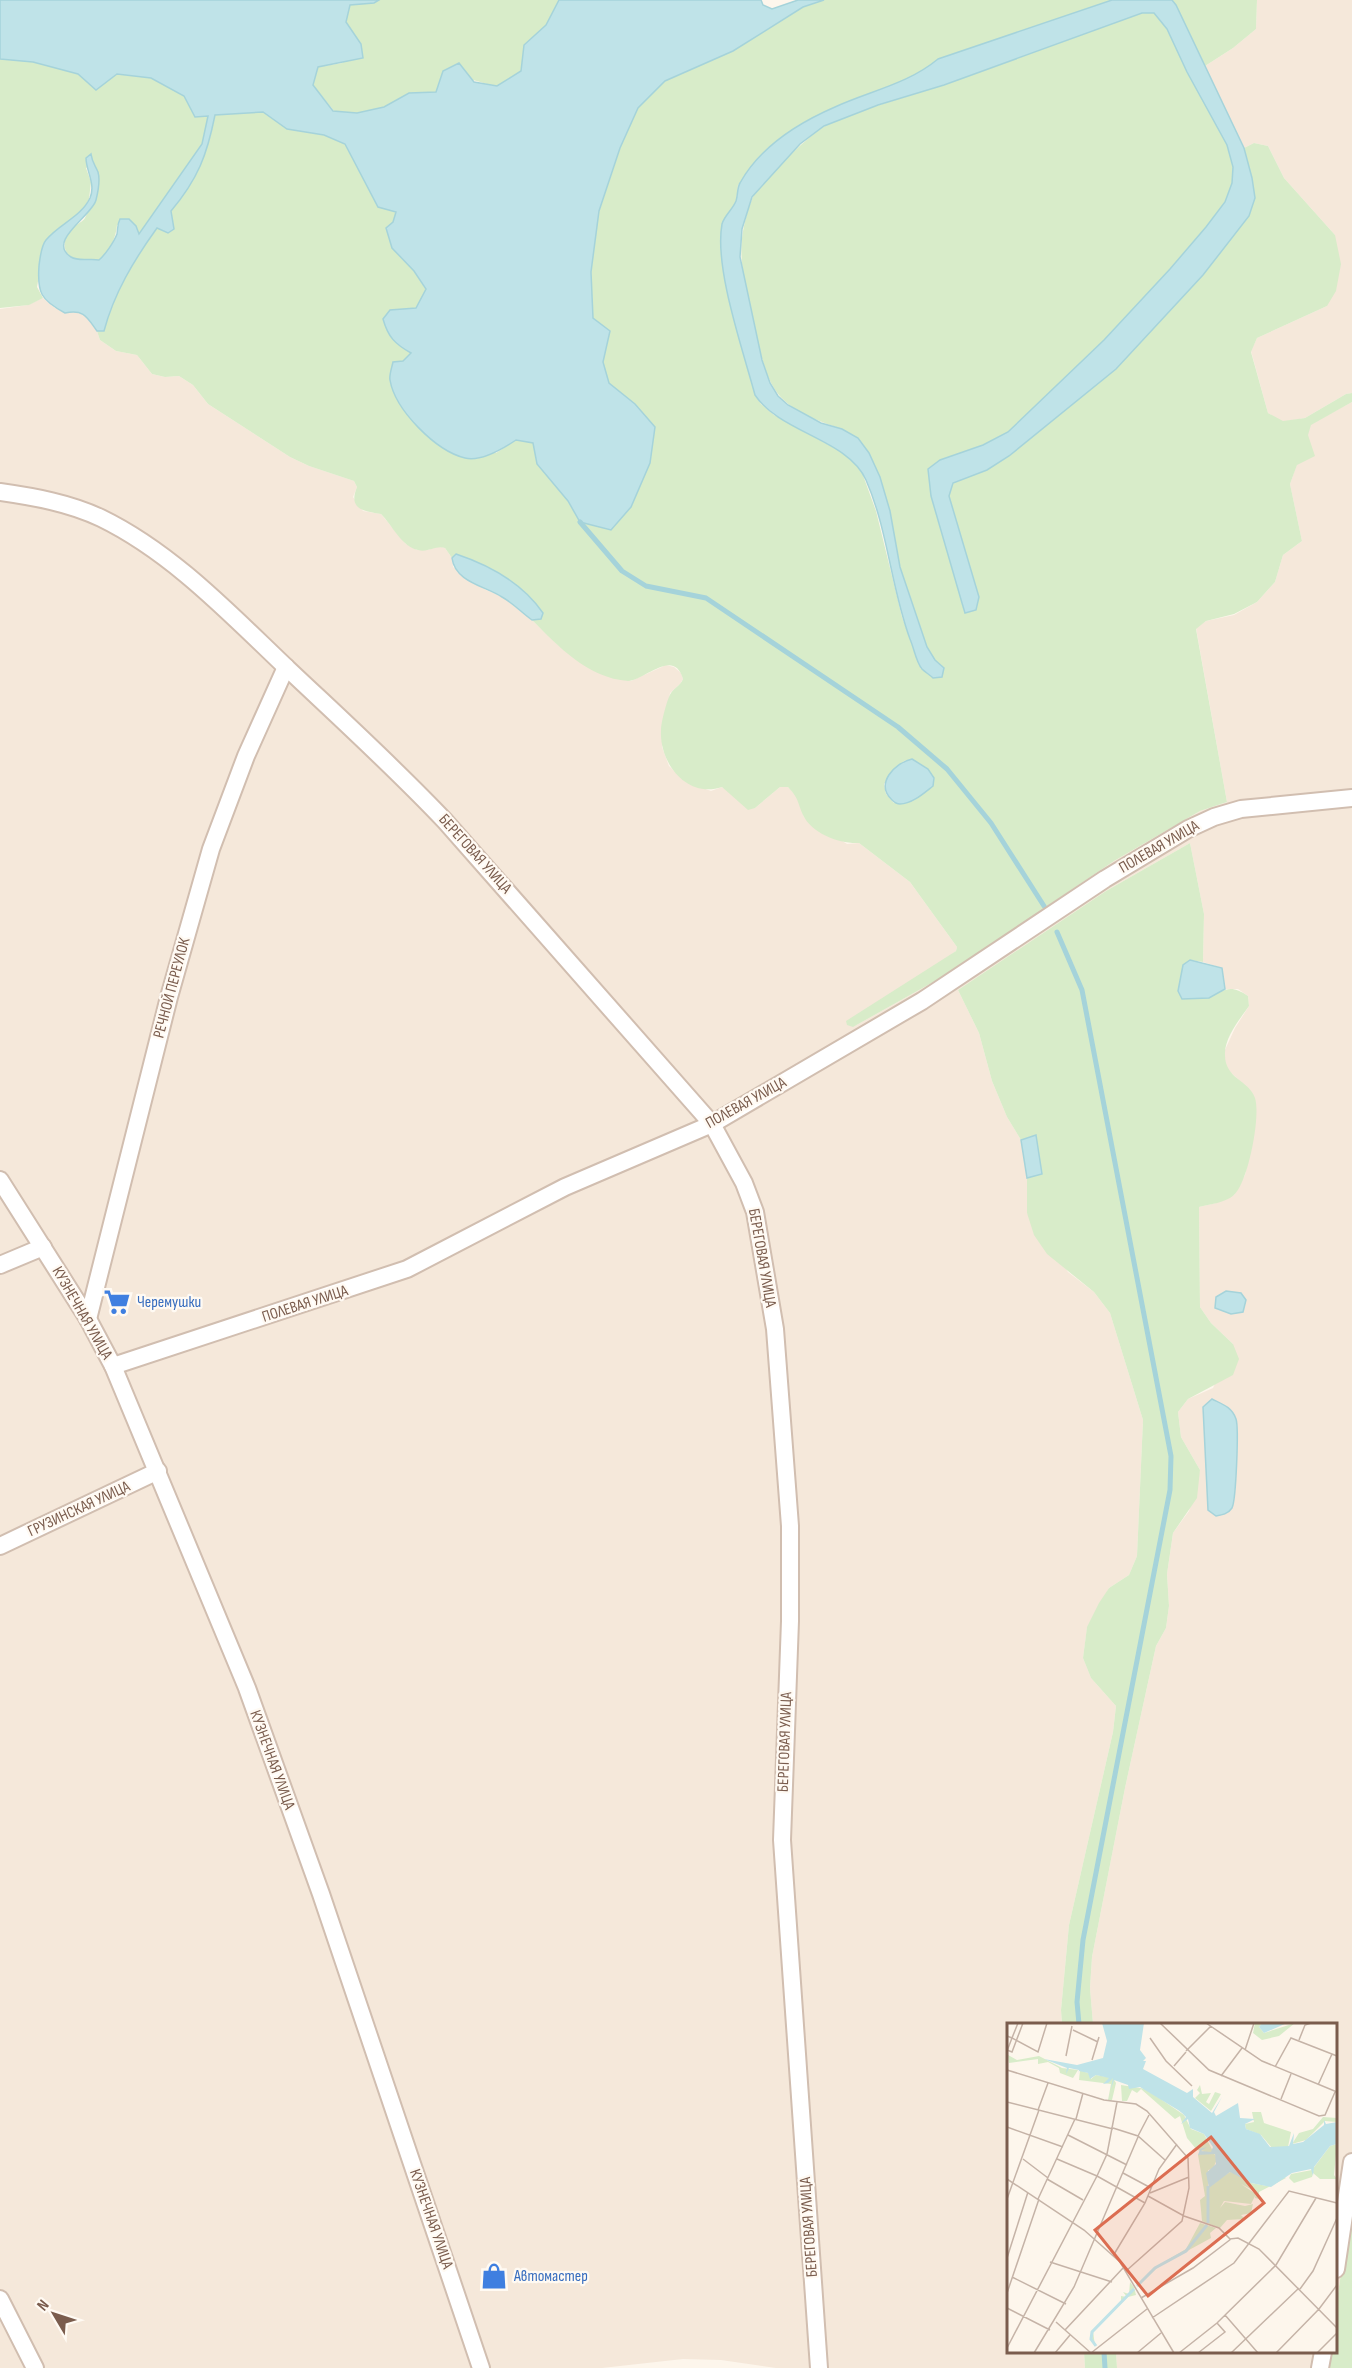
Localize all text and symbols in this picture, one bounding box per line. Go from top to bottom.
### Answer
street label: БЕРЕГОВАЯ УЛИЦА [434,810,516,898]
street label: ПОЛЕВАЯ УЛИЦА [1116,816,1202,877]
street label: РЕЧНОЙ ПЕРЕУЛОК [149,935,195,1040]
street label: ПОЛЕВАЯ УЛИЦА [702,1073,790,1133]
street label: БЕРЕГОВАЯ УЛИЦА [744,1207,780,1309]
street label: КУЗНЕЧНАЯ УЛИЦА [48,1263,116,1363]
street label: ПОЛЕВАЯ УЛИЦА [260,1281,350,1327]
supermarket icon: Черемушки [102,1287,132,1317]
place label: Черемушки [137,1293,201,1312]
street label: ГРУЗИНСКАЯ УЛИЦА [25,1477,133,1541]
street label: БЕРЕГОВАЯ УЛИЦА [774,1691,796,1792]
street label: КУЗНЕЧНАЯ УЛИЦА [245,1708,299,1812]
inset map [1007,2023,1337,2353]
street label: КУЗНЕЧНАЯ УЛИЦА [405,2167,457,2271]
street label: БЕРЕГОВАЯ УЛИЦА [796,2176,822,2278]
shop icon: Автомастер [479,2261,509,2291]
place label: Автомастер [513,2267,588,2286]
north arrow [24,2284,84,2344]
text: N [33,2296,54,2315]

